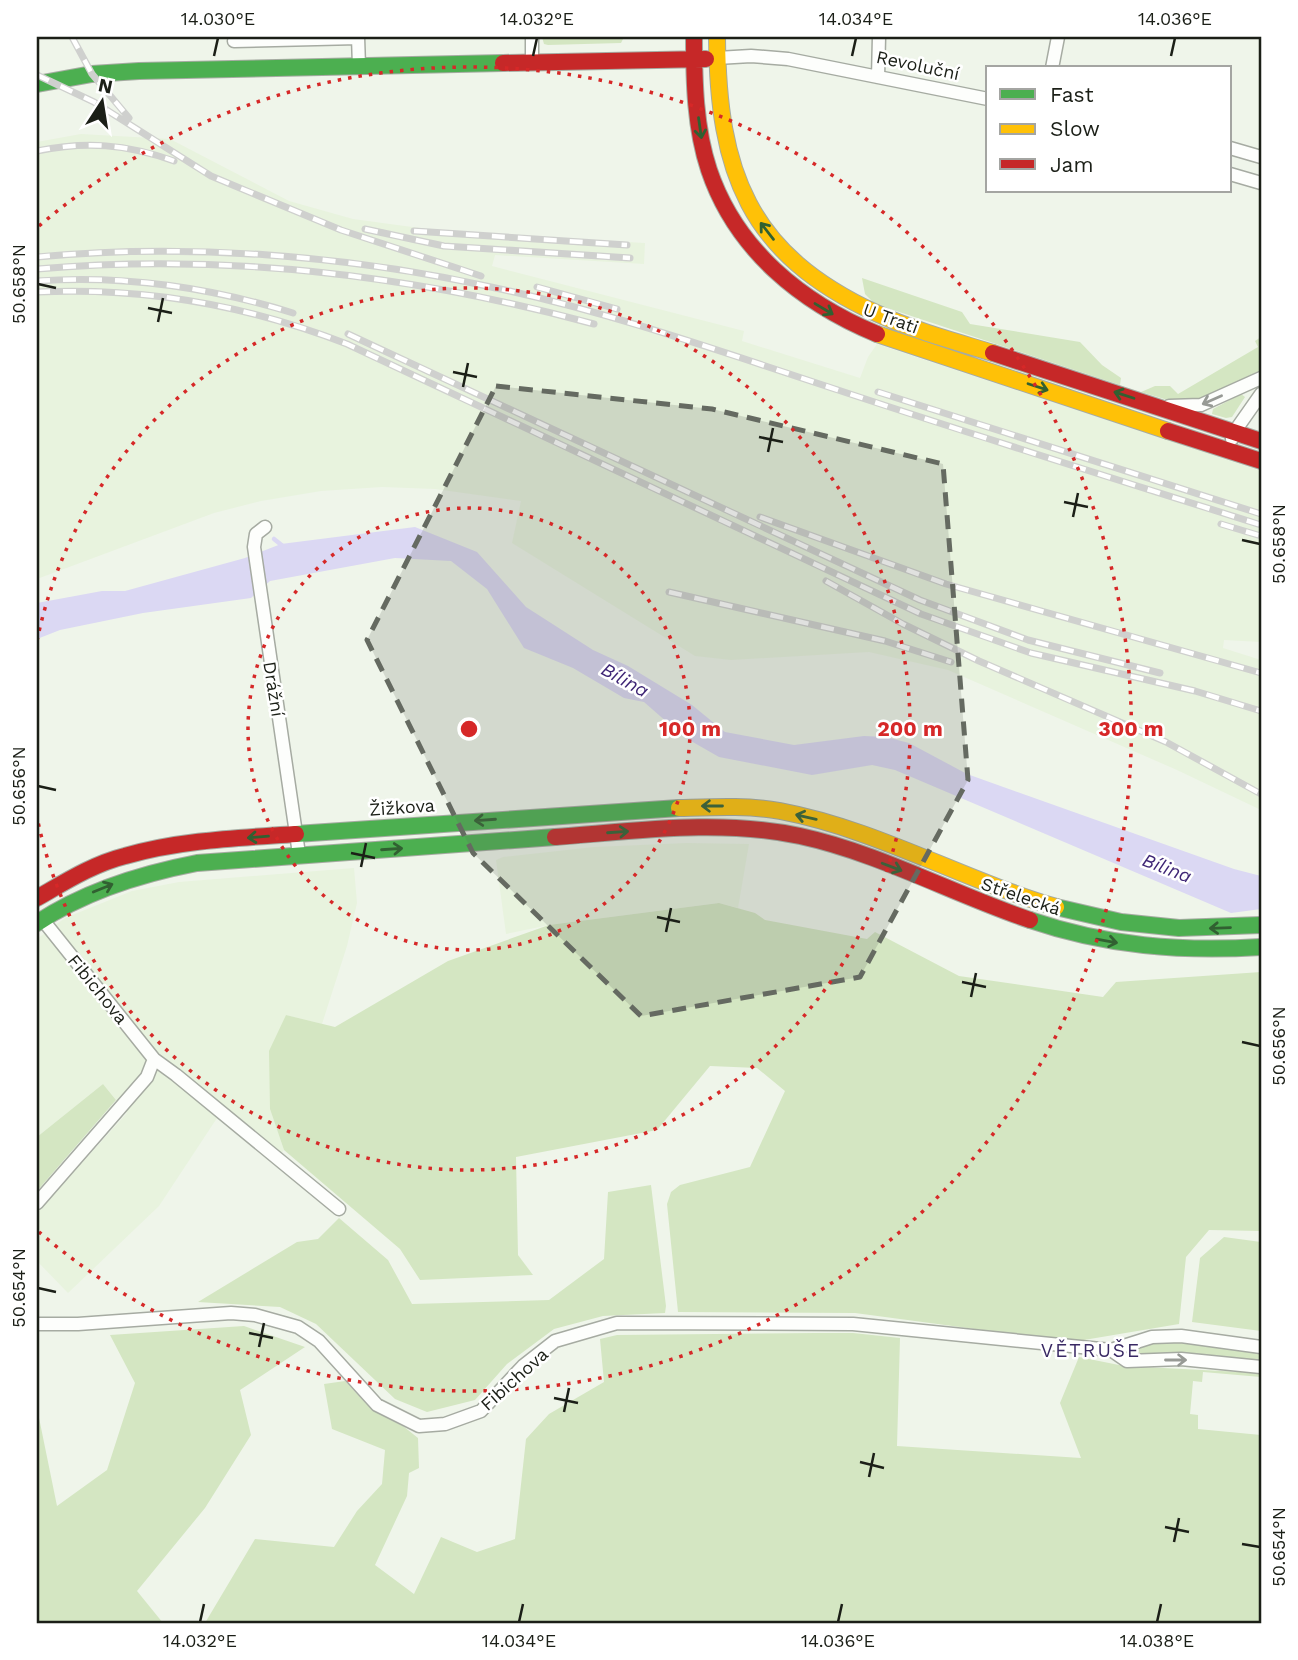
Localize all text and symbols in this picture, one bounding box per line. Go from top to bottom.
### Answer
text: 14.030°E [181,8,255,29]
text: 14.032°E [500,8,574,29]
text: 14.034°E [819,8,893,29]
text: 14.036°E [1138,8,1212,29]
street label: Revoluční [874,46,962,84]
north arrow [66,66,136,136]
legend [986,66,1232,192]
text: N [96,73,115,99]
text: Fast [1050,82,1094,107]
one-way arrow [694,116,707,139]
text: Slow [1050,116,1100,141]
text: Jam [1050,152,1093,177]
one-way arrow [760,222,775,241]
text: 50.658°N [8,244,29,324]
street label: U Trati [860,298,922,338]
one-way arrow [814,302,834,316]
one-way arrow [1026,382,1048,394]
one-way arrow [1113,388,1135,400]
one-way arrow [1202,394,1223,407]
text: 50.658°N [1268,504,1289,584]
water label: Bílina [597,658,653,703]
street label: Drážní [259,660,289,718]
text: 100 m [659,716,721,741]
text: 200 m [877,716,943,741]
text: 300 m [1098,716,1164,741]
centre of rings [457,717,481,741]
text: 50.656°N [8,746,29,826]
street label: Žižkova [368,794,436,820]
one-way arrow [701,799,724,813]
one-way arrow [795,810,818,823]
one-way arrow [474,814,497,827]
one-way arrow [607,825,629,838]
one-way arrow [247,831,270,844]
one-way arrow [380,842,402,855]
water label: Bílina [1139,848,1195,888]
one-way arrow [881,862,903,875]
street label: Střelecká [978,873,1064,919]
one-way arrow [91,881,113,894]
one-way arrow [1209,921,1232,934]
one-way arrow [1095,934,1118,948]
street label: Fibichova [64,950,132,1028]
text: 50.656°N [1268,1006,1289,1086]
text: 50.654°N [8,1248,29,1328]
district label: VĚTRUŠE [1041,1339,1141,1362]
street label: Fibichova [476,1343,552,1415]
one-way arrow [1164,1353,1187,1367]
text: 50.654°N [1268,1507,1289,1587]
text: 14.032°E [163,1630,237,1651]
text: 14.034°E [482,1630,556,1651]
text: 14.036°E [801,1630,875,1651]
text: 14.038°E [1120,1630,1194,1651]

